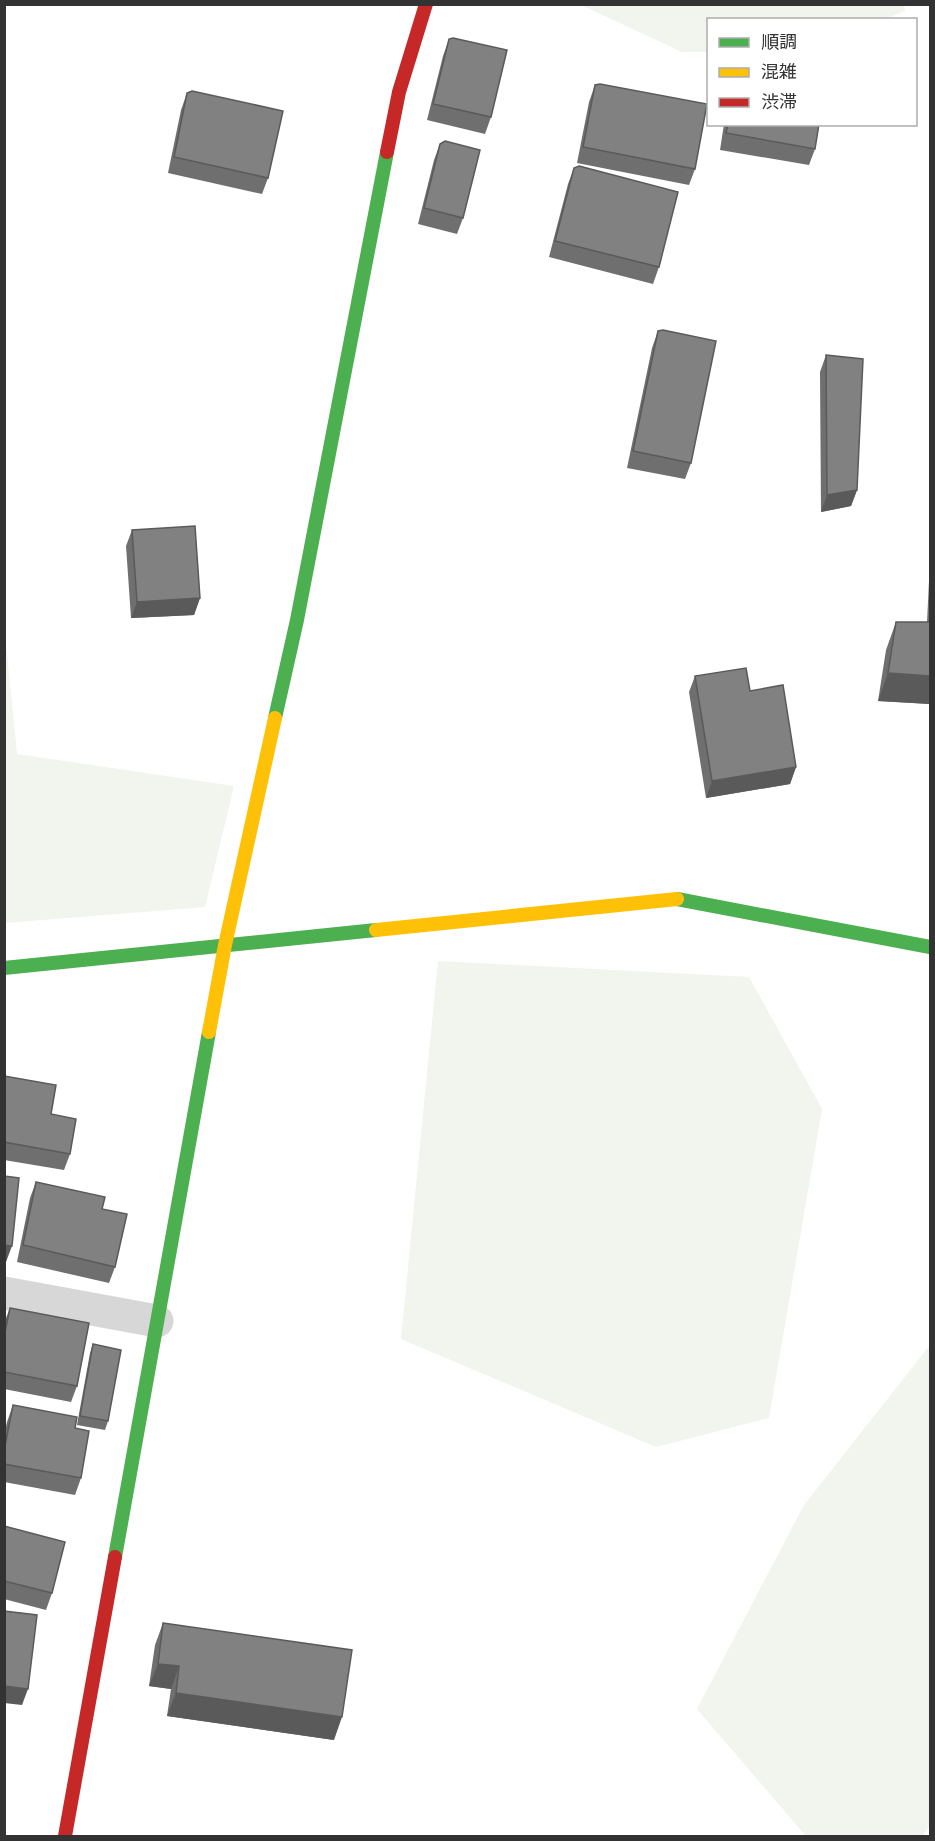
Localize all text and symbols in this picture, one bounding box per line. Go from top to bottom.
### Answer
legend [707,18,917,126]
text: 順調 [761,31,797,51]
text: 混雑 [761,61,797,81]
text: 渋滞 [761,91,797,111]

